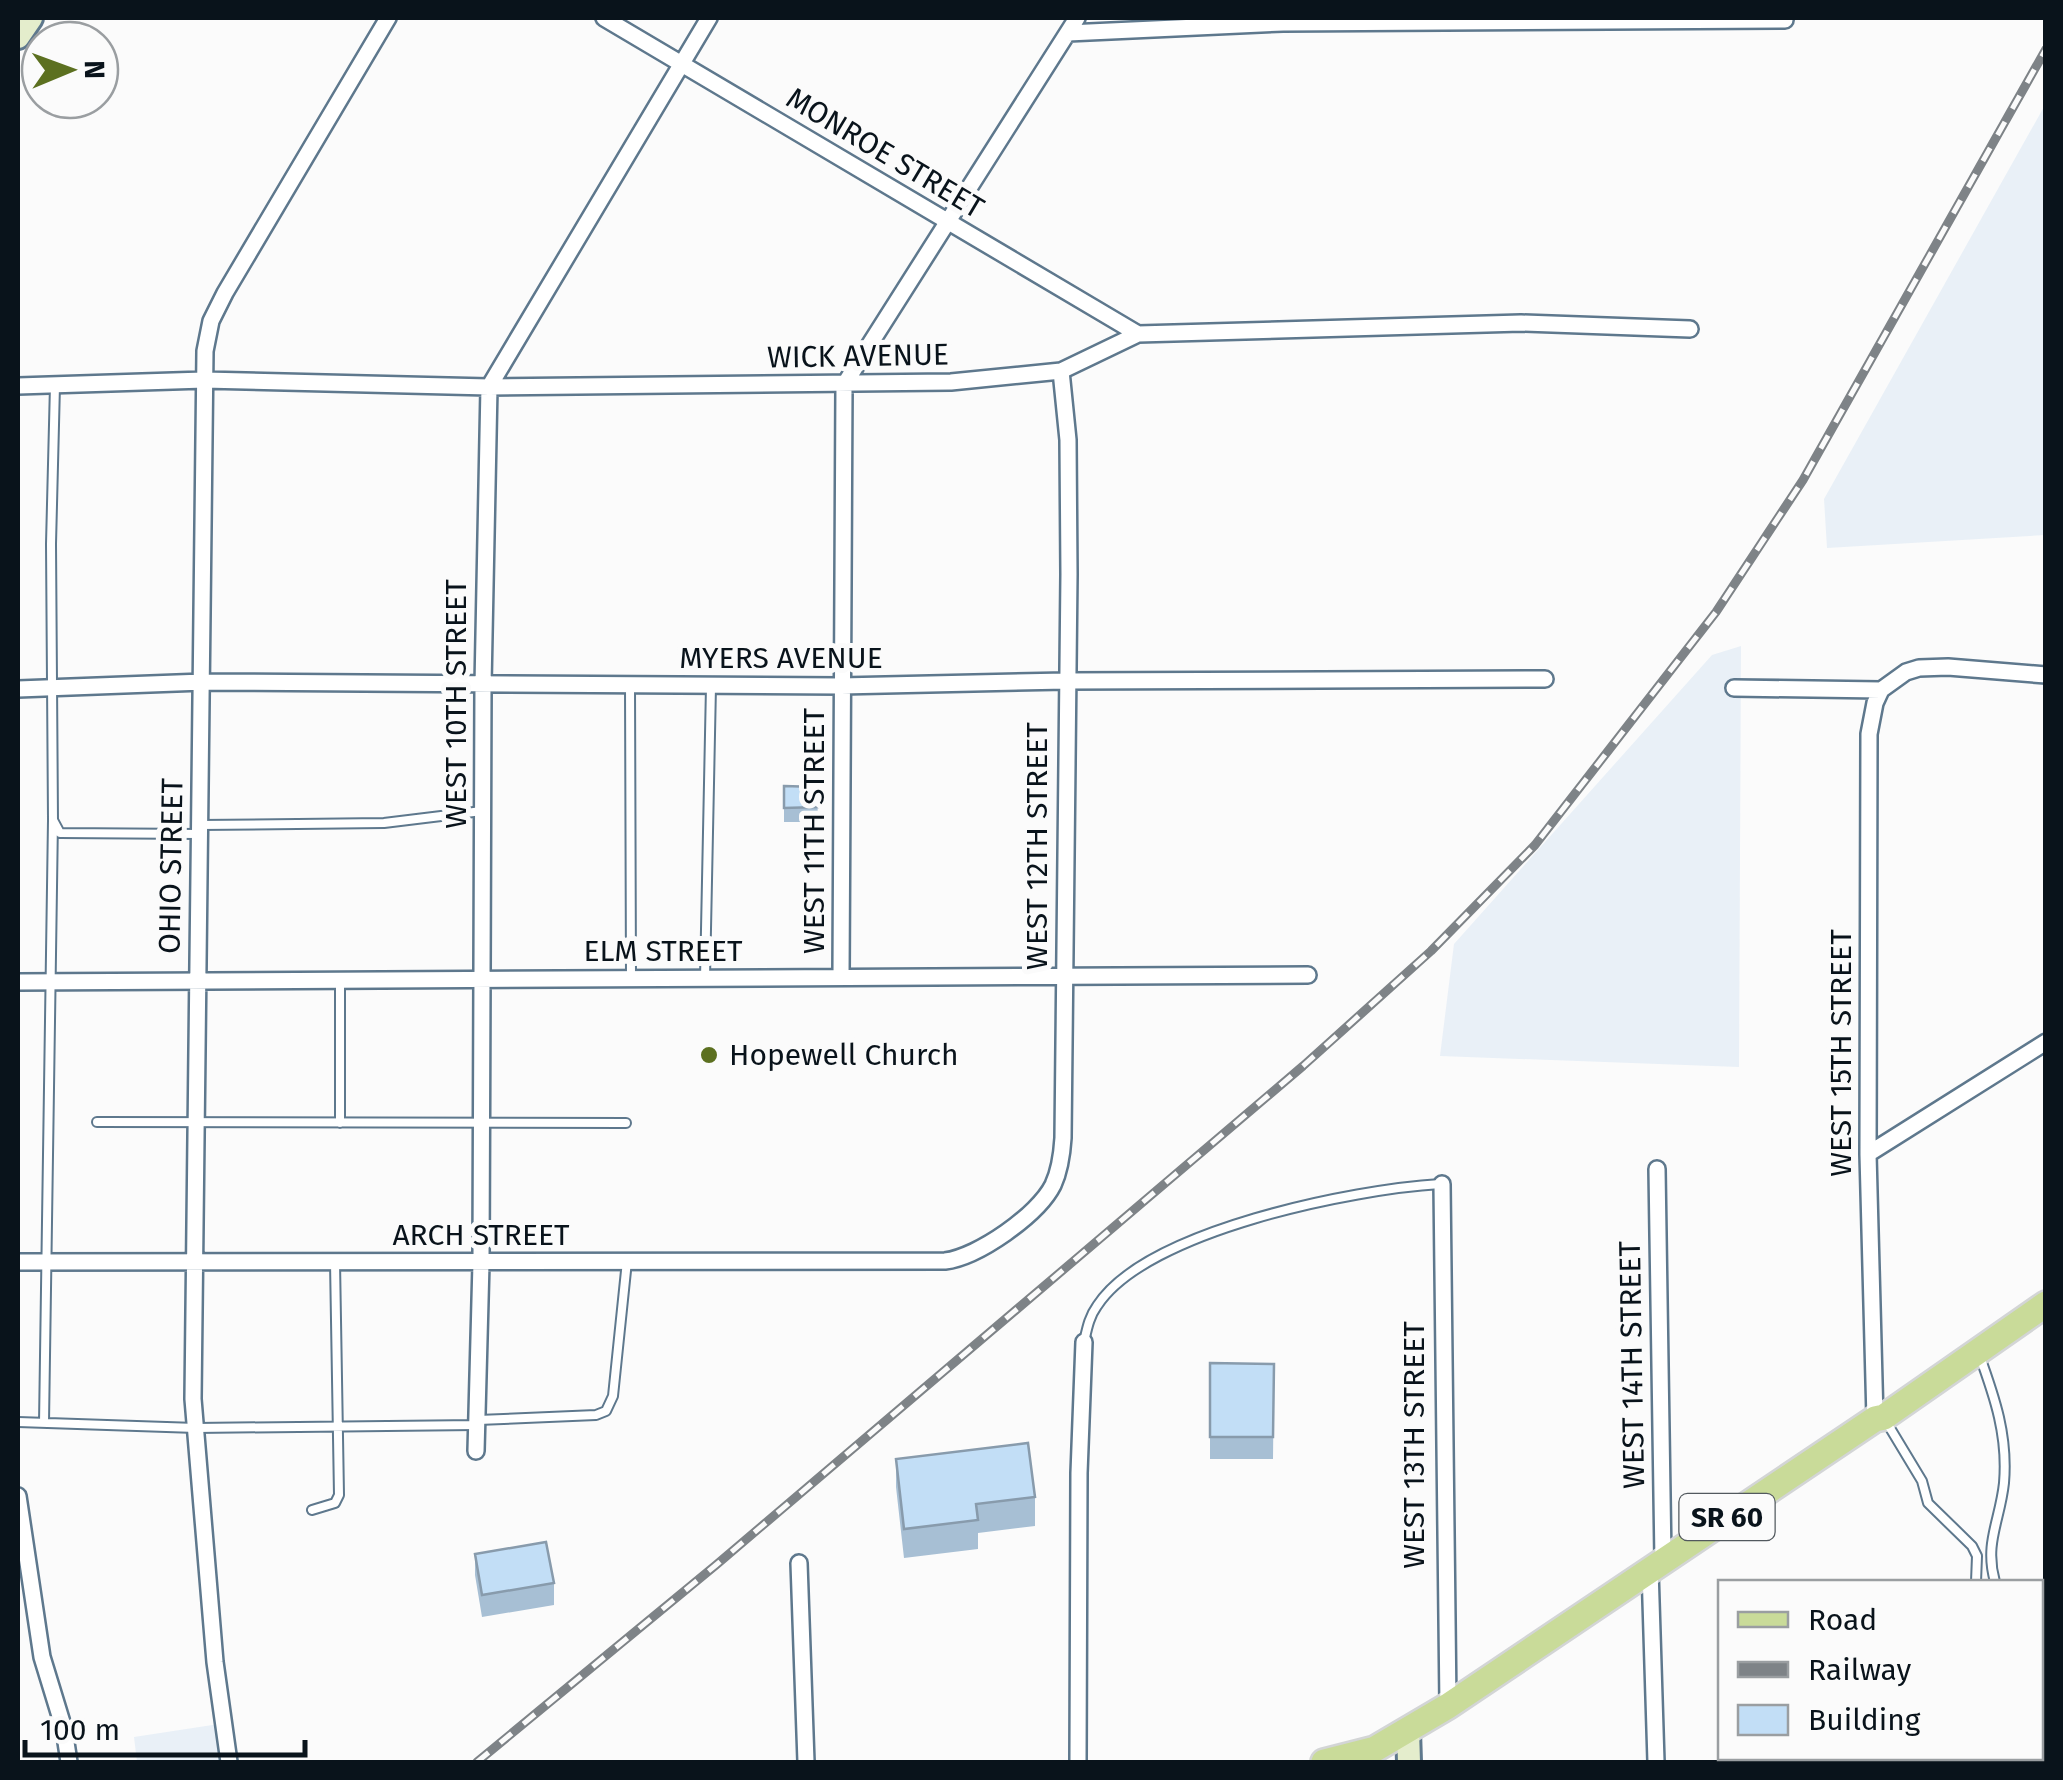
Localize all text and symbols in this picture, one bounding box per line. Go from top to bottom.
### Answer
north arrow [20,20,120,120]
text: N [78,60,111,79]
street label: MONROE STREET [780,80,991,226]
street label: WICK AVENUE [767,336,949,376]
street label: WEST 10TH STREET [438,579,474,829]
street label: MYERS AVENUE [679,640,883,676]
street label: WEST 11TH STREET [796,707,832,954]
street label: WEST 12TH STREET [1019,722,1055,970]
street label: OHIO STREET [151,777,191,954]
street label: WEST 15TH STREET [1823,929,1859,1177]
street label: ELM STREET [584,933,743,969]
place label: Hopewell Church [729,1037,959,1073]
marker: Hopewell Church [698,1044,720,1066]
street label: ARCH STREET [392,1217,570,1253]
street label: WEST 14TH STREET [1612,1240,1652,1489]
street label: WEST 13TH STREET [1396,1321,1432,1569]
road number: SR 60 [1680,1494,1774,1540]
legend [1718,1580,2043,1760]
text: Road [1808,1602,1877,1638]
text: Railway [1808,1652,1911,1688]
scale bar [25,1695,305,1757]
text: Building [1808,1702,1921,1738]
text: 100 m [40,1712,120,1748]

